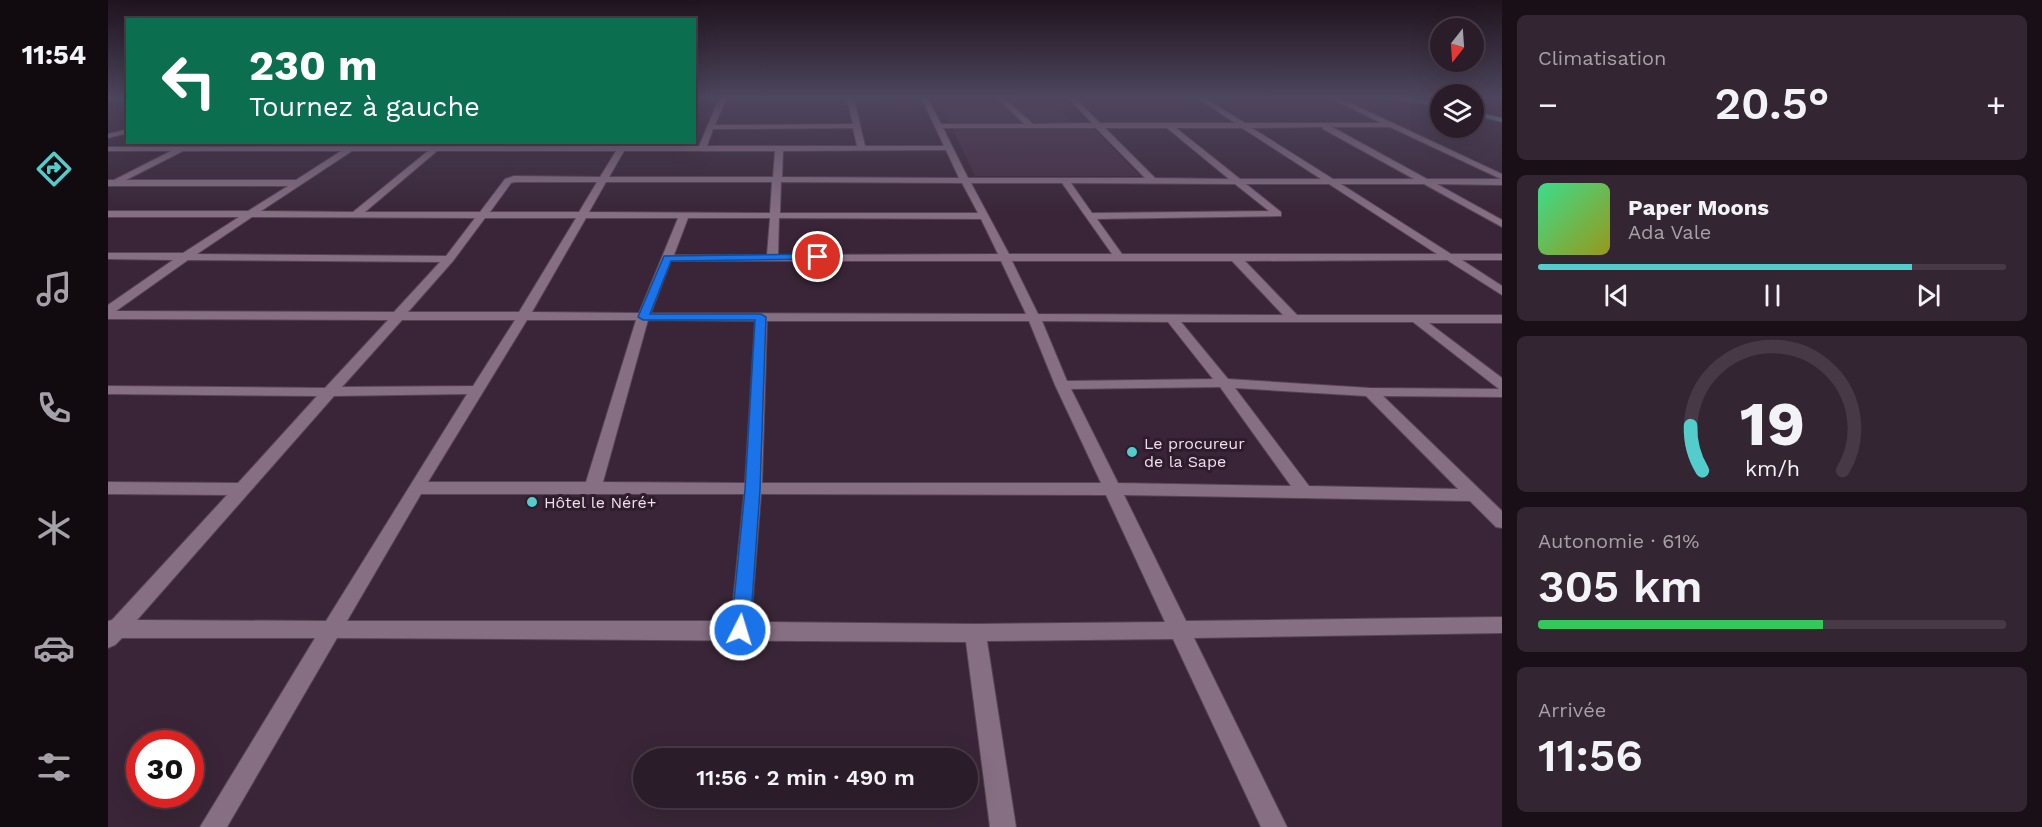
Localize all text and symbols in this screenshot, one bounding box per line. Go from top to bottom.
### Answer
north arrow [1430,18,1484,72]
map controls [1430,18,1484,138]
text: 11:54 [22,39,86,71]
text: 230 m [249,41,378,90]
icon: left [150,42,228,120]
text: Climatisation [1538,46,1666,70]
text: 20.5° [1714,77,1830,130]
button: layers [1430,84,1484,138]
text: − [1538,85,1558,124]
text: + [1986,85,2006,124]
text: Tournez à gauche [249,91,480,123]
icon: directions [33,148,75,190]
text: Paper Moons [1628,195,1769,220]
text: Ada Vale [1628,220,1711,244]
pin [792,231,843,282]
icon: arrive [801,240,834,273]
icon: music [33,268,75,310]
icon: previous [1600,279,1633,312]
icon: pause [1756,279,1789,312]
icon: next [1912,279,1945,312]
icon: phone [33,387,75,429]
text: 19 [1739,387,1805,460]
place label: Le procureur de la Sape [1144,434,1245,471]
marker: Le procureur de la Sape [1125,445,1139,459]
text: km/h [1744,456,1800,481]
place label: Hôtel le Néré+ [544,493,656,512]
marker: Hôtel le Néré+ [525,495,539,509]
icon: climate [33,507,75,549]
text: Autonomie · 61% [1538,529,1699,553]
text: 305 km [1538,560,1703,613]
position arrow [708,598,772,662]
icon: car [33,627,75,669]
text: Arrivée [1538,698,1606,722]
text: 11:56 [1538,729,1643,782]
speed limit sign: 30 [126,730,204,808]
icon: filters [33,746,75,788]
text: 11:56 · 2 min · 490 m [696,765,915,790]

